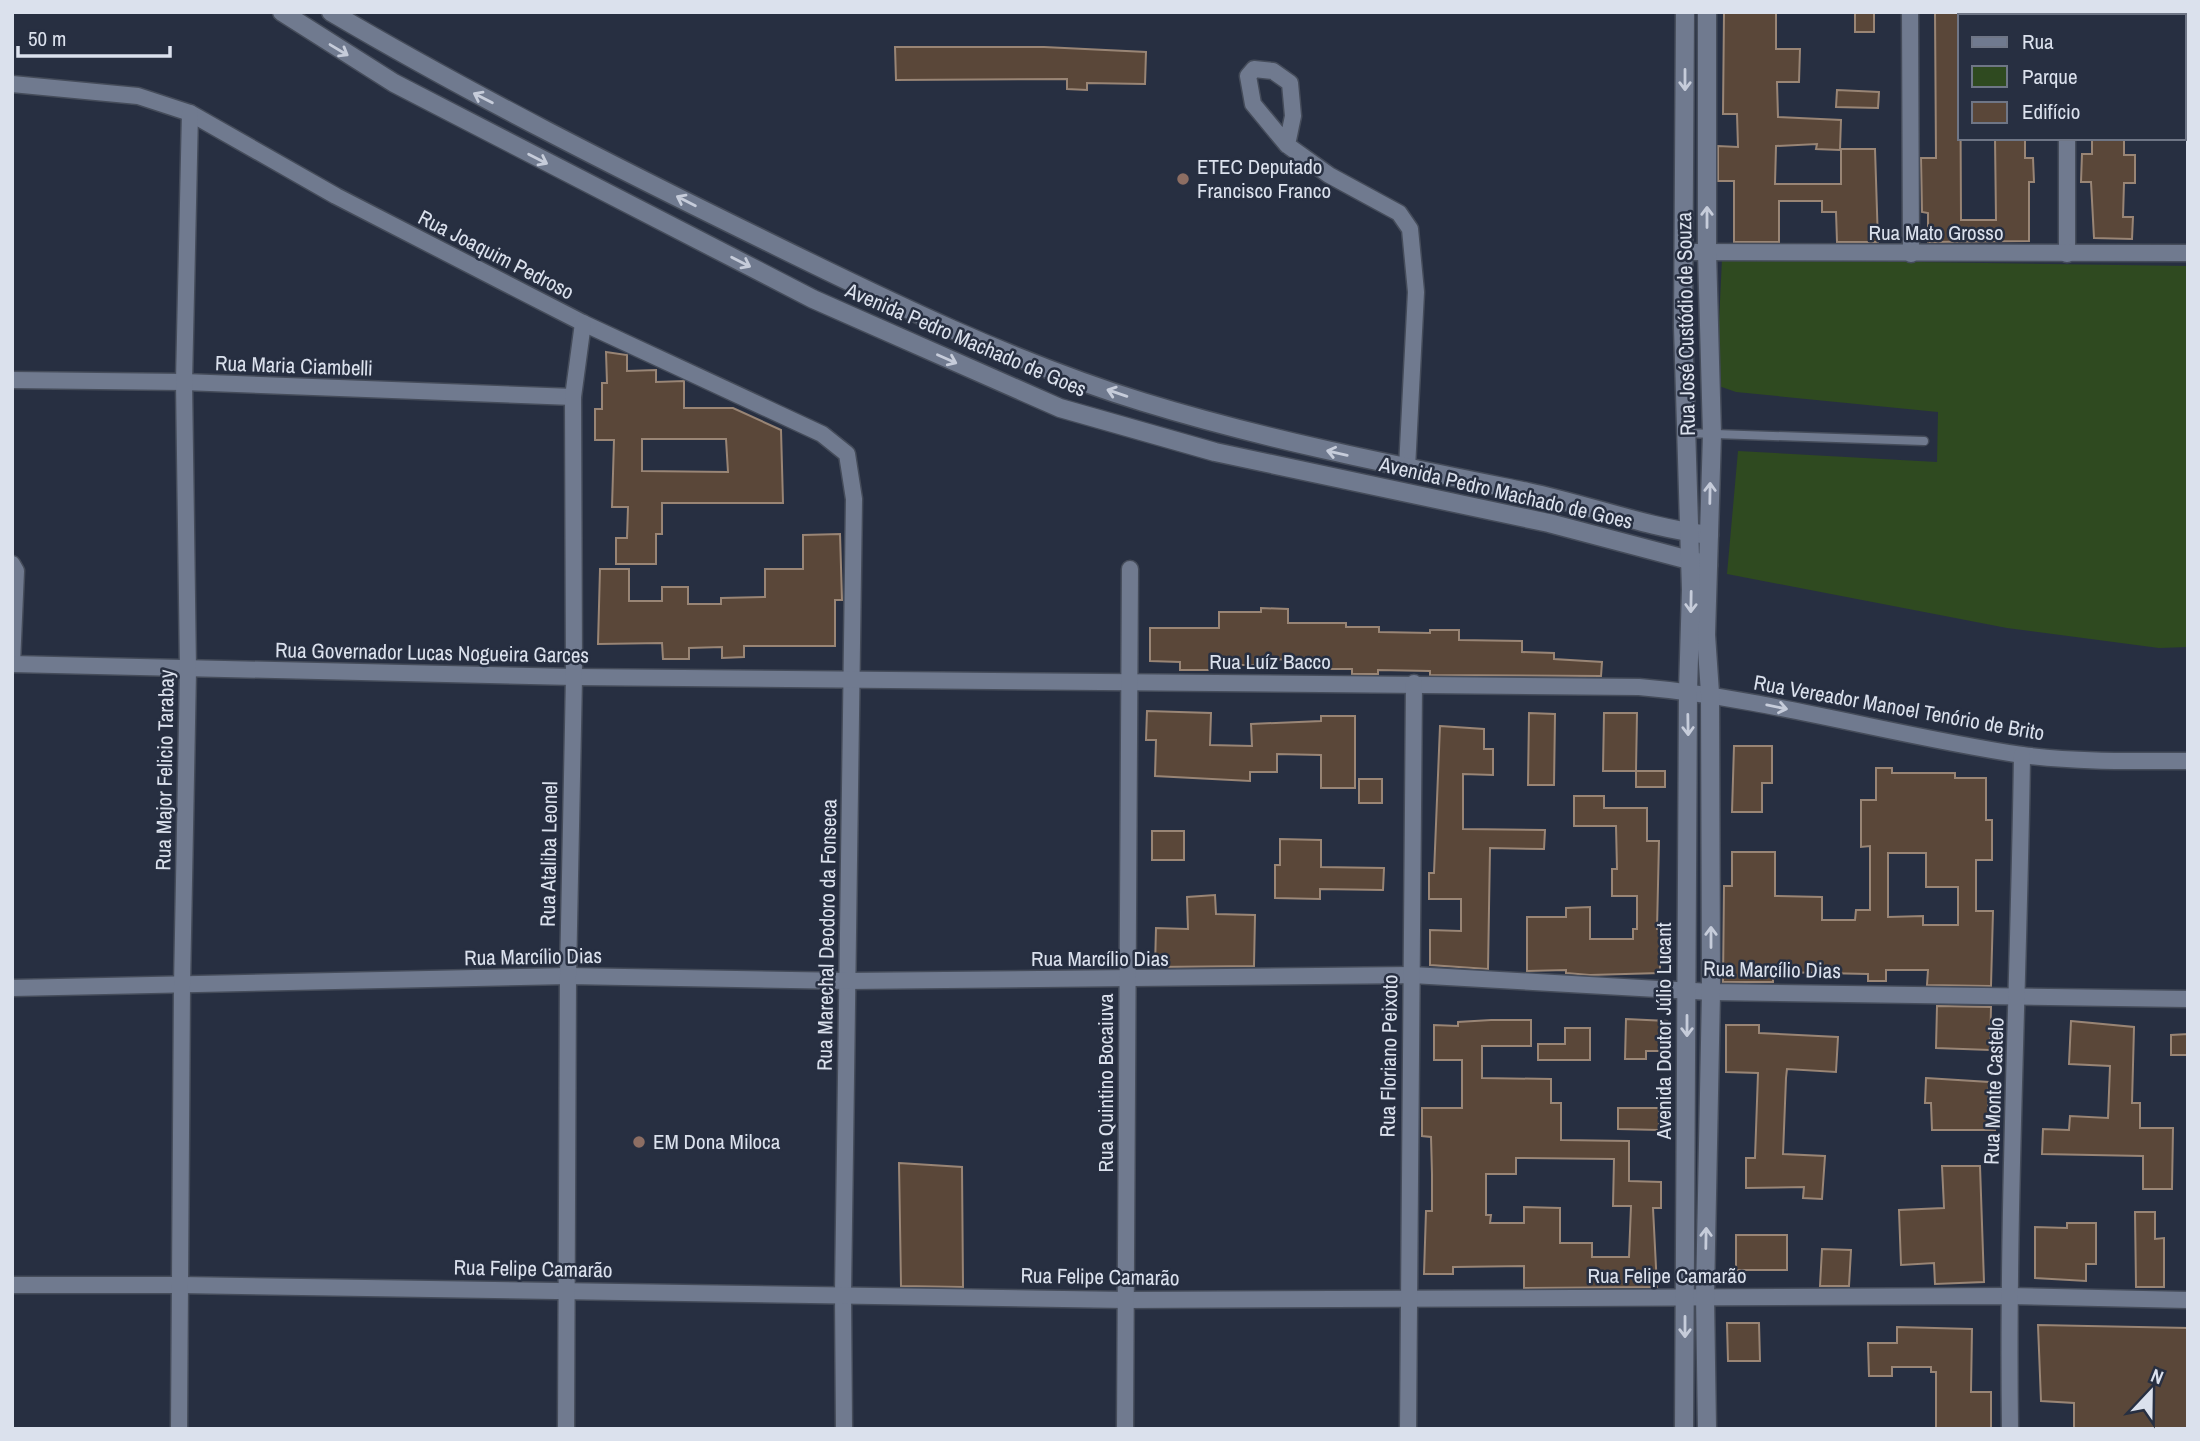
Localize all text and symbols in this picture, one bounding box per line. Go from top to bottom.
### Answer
scale bar [18,14,170,58]
legend [1958,14,2186,140]
text: 50 m [28,24,66,53]
text: Rua [2022,27,2054,56]
one-way arrow [328,44,348,58]
text: Parque [2022,62,2078,91]
one-way arrow [1678,69,1692,92]
one-way arrow [473,91,494,104]
text: Edifício [2022,97,2080,126]
place label: ETEC Deputado Francisco Franco [1197,152,1331,205]
one-way arrow [528,153,548,167]
marker: ETEC Deputado Francisco Franco [1175,171,1191,187]
one-way arrow [676,194,697,208]
street label: Rua Joaquim Pedroso [413,203,579,306]
one-way arrow [1700,206,1714,229]
street label: Rua José Custódio de Souza [1669,211,1702,436]
street label: Rua Mato Grosso [1869,218,2003,247]
one-way arrow [730,256,751,270]
street label: Avenida Pedro Machado de Goes [840,275,1091,404]
street label: Rua Maria Ciambelli [215,348,373,383]
one-way arrow [936,353,957,366]
one-way arrow [1106,386,1128,399]
one-way arrow [1326,445,1349,459]
street label: Avenida Pedro Machado de Goes [1376,449,1636,536]
one-way arrow [1704,482,1717,505]
one-way arrow [1684,590,1697,613]
street label: Rua Governador Lucas Nogueira Garces [275,635,589,670]
street label: Rua Luíz Bacco [1209,647,1331,676]
street label: Rua Vereador Manoel Tenório de Brito [1752,668,2047,747]
street label: Rua Major Felicio Tarabay [148,669,181,871]
one-way arrow [1765,701,1788,715]
one-way arrow [1681,714,1695,737]
street label: Rua Ataliba Leonel [533,781,564,927]
street label: Rua Marechal Deodoro da Fonseca [810,798,843,1071]
street label: Avenida Doutor Júlio Lucant [1649,922,1678,1141]
one-way arrow [1704,926,1718,949]
street label: Rua Marcílio Dias [464,941,602,972]
street label: Rua Marcílio Dias [1031,944,1169,973]
street label: Rua Marcílio Dias [1703,954,1841,985]
street label: Rua Floriano Peixoto [1373,974,1404,1138]
street label: Rua Quintino Bocaiuva [1091,993,1120,1173]
one-way arrow [1680,1015,1694,1038]
street label: Rua Monte Castelo [1976,1017,2011,1165]
place label: EM Dona Miloca [653,1127,781,1156]
marker: EM Dona Miloca [631,1134,647,1150]
one-way arrow [1700,1227,1713,1250]
street label: Rua Felipe Camarão [453,1253,613,1284]
street label: Rua Felipe Camarão [1020,1261,1180,1292]
street label: Rua Felipe Camarão [1588,1261,1747,1290]
one-way arrow [1678,1316,1692,1339]
north arrow [2116,1357,2186,1427]
text: N [2147,1362,2167,1390]

